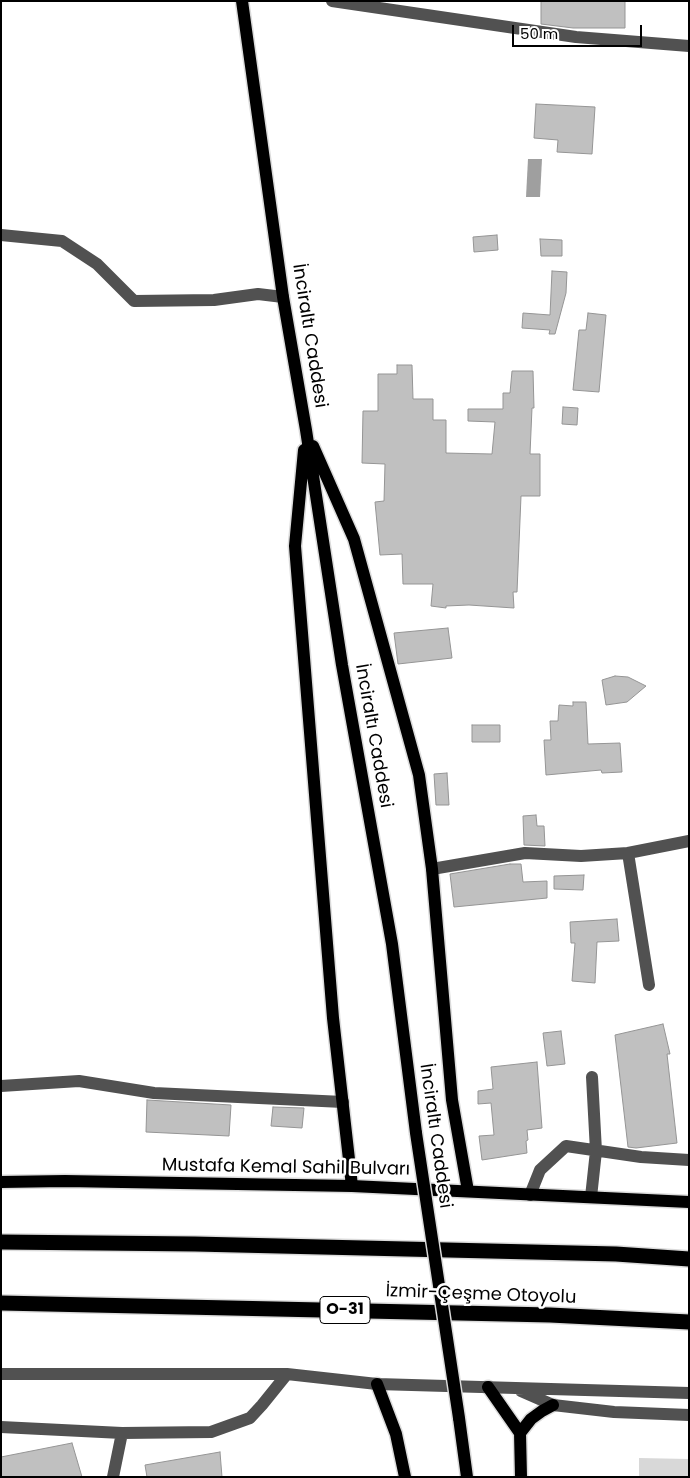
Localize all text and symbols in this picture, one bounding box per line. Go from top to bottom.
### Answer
scale bar [515,15,645,47]
text: 50 m [520,23,558,44]
street label: İnciraltı Caddesi [287,262,331,410]
street label: İnciraltı Caddesi [350,662,396,810]
street label: İnciraltı Caddesi [414,1062,456,1210]
street label: Mustafa Kemal Sahil Bulvarı [162,1155,410,1181]
street label: İzmir-Çeşme Otoyolu [385,1281,577,1309]
road number: O-31 [320,1296,370,1324]

